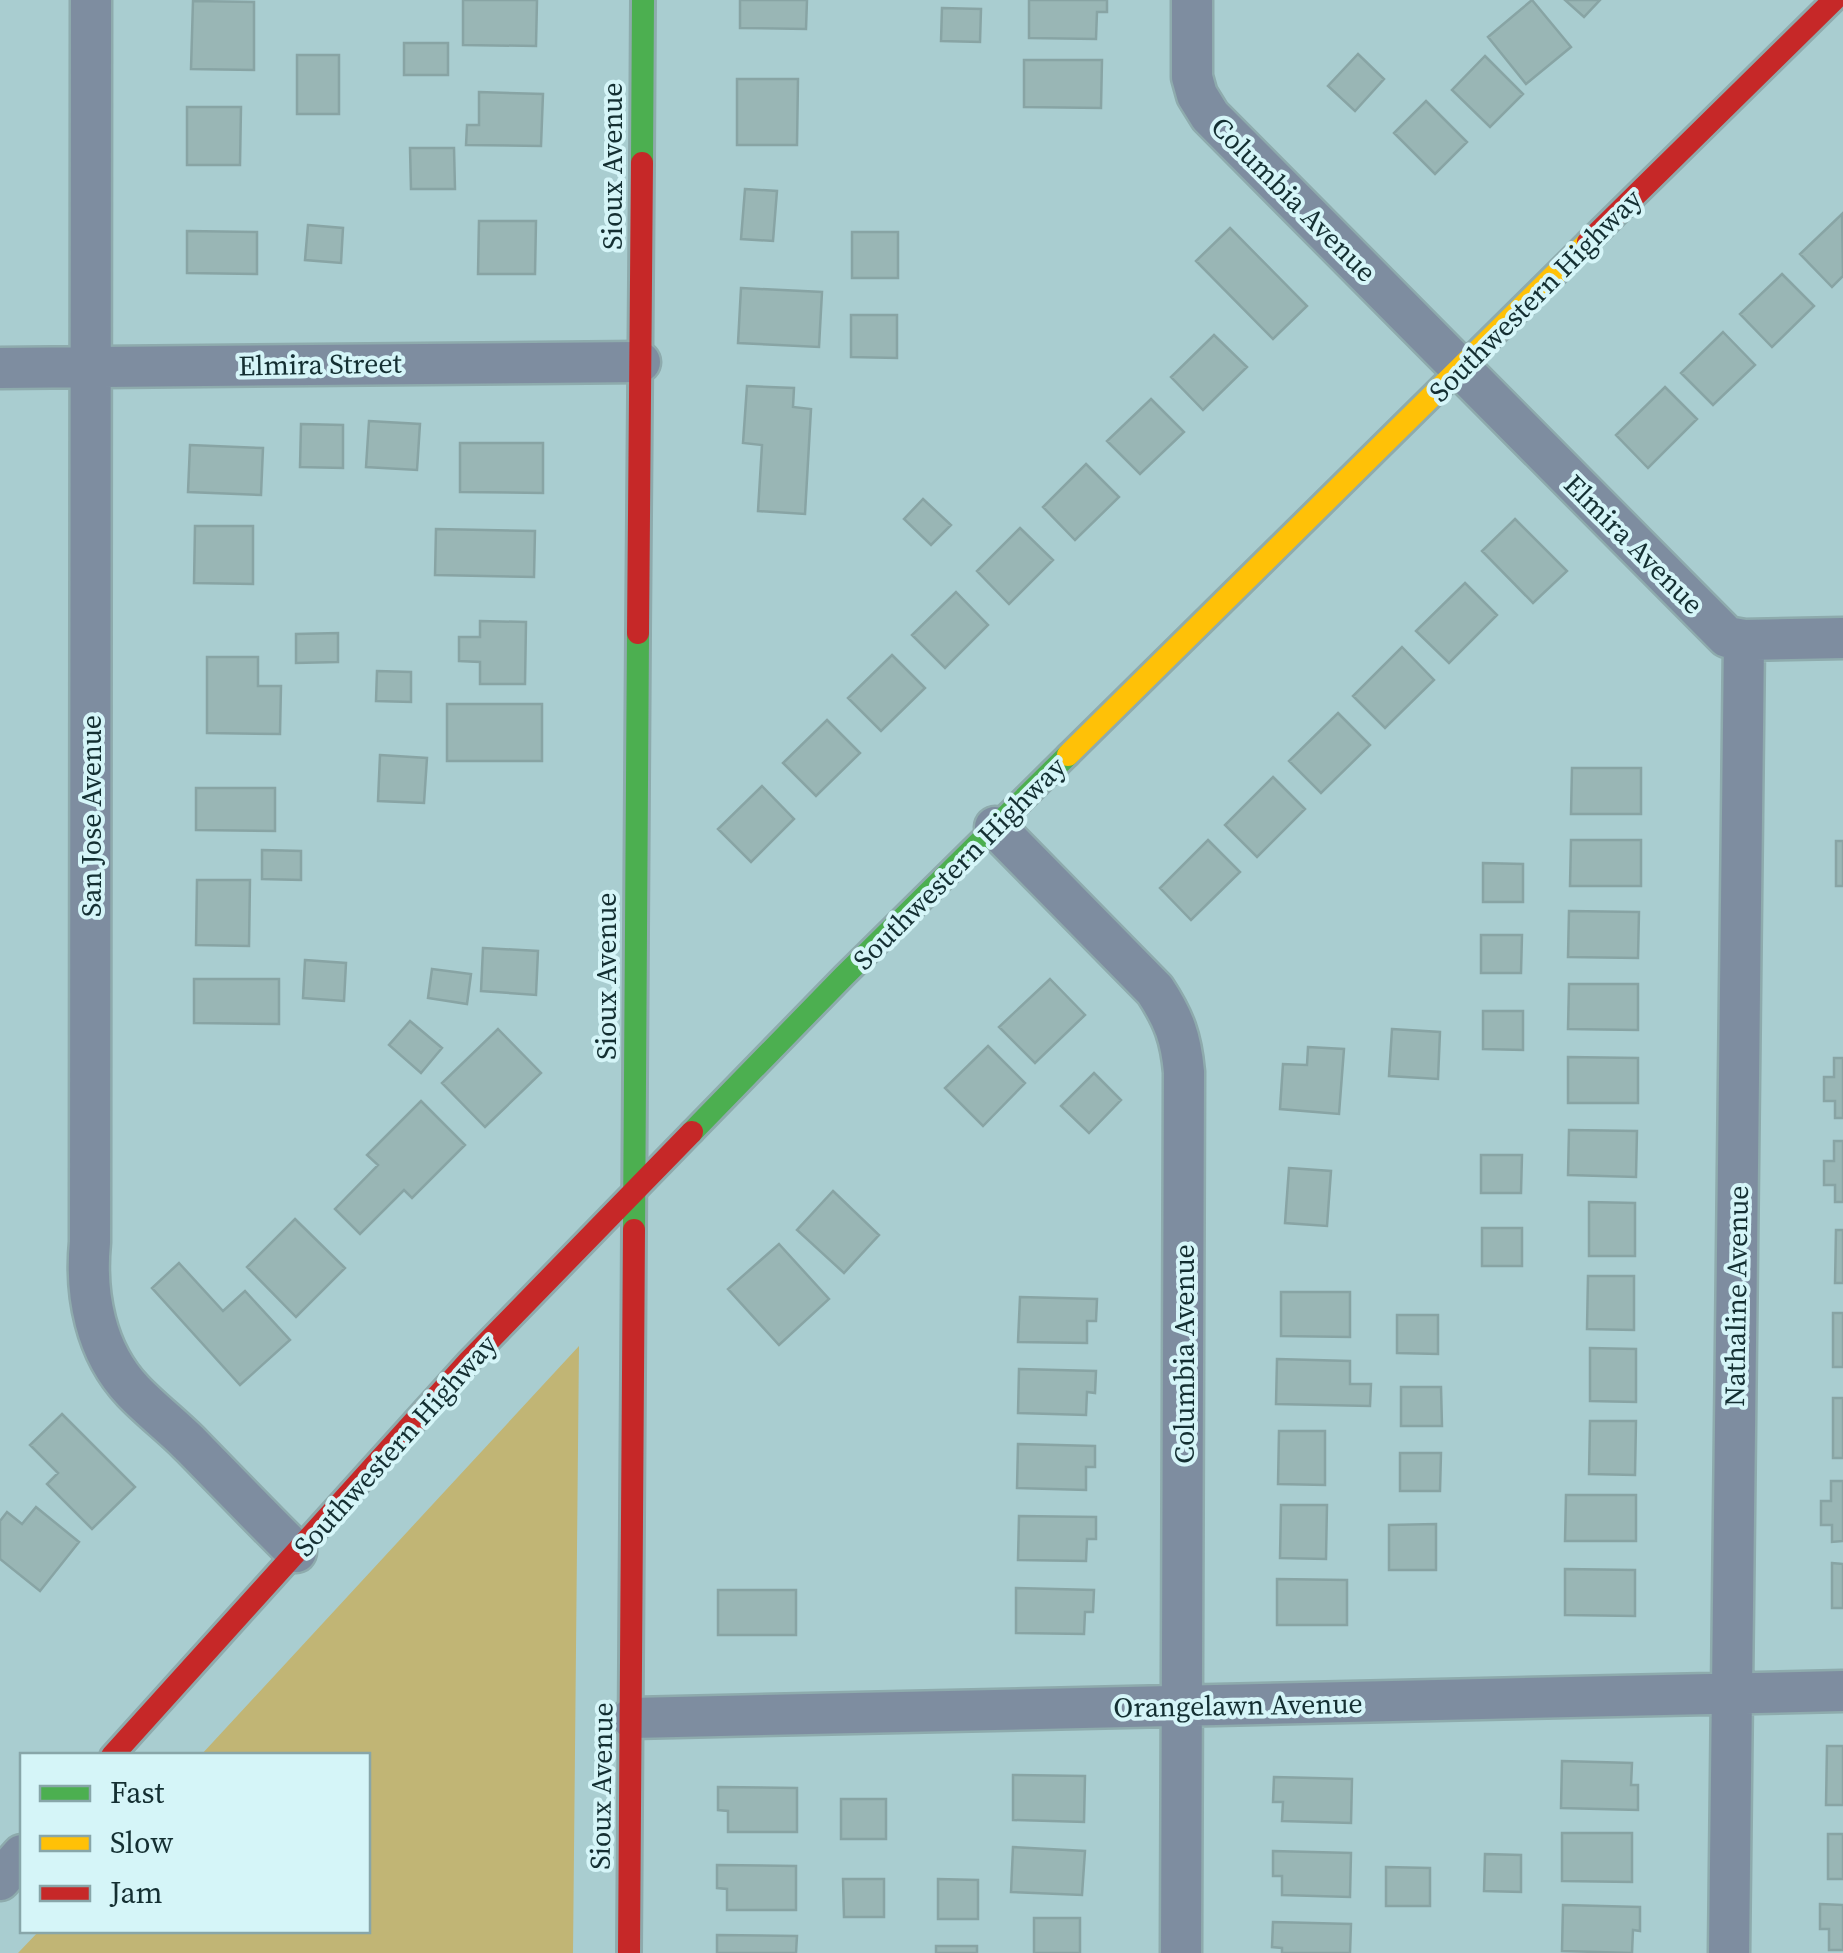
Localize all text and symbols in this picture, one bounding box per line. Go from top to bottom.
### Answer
street label: Sioux Avenue [593,82,631,250]
street label: Columbia Avenue [1203,108,1385,290]
street label: Southwestern Highway [1420,180,1650,410]
street label: Elmira Street [238,344,403,384]
street label: Elmira Avenue [1556,466,1712,622]
street label: San Jose Avenue [72,715,110,917]
street label: Southwestern Highway [844,748,1074,978]
street label: Sioux Avenue [587,892,625,1060]
street label: Nathaline Avenue [1715,1185,1757,1407]
street label: Columbia Avenue [1165,1244,1203,1464]
street label: Southwestern Highway [285,1325,505,1564]
street label: Orangelawn Avenue [1113,1684,1363,1726]
street label: Sioux Avenue [581,1702,621,1870]
legend [20,1753,370,1933]
text: Fast [110,1772,164,1813]
text: Slow [110,1822,173,1863]
text: Jam [109,1872,163,1913]

